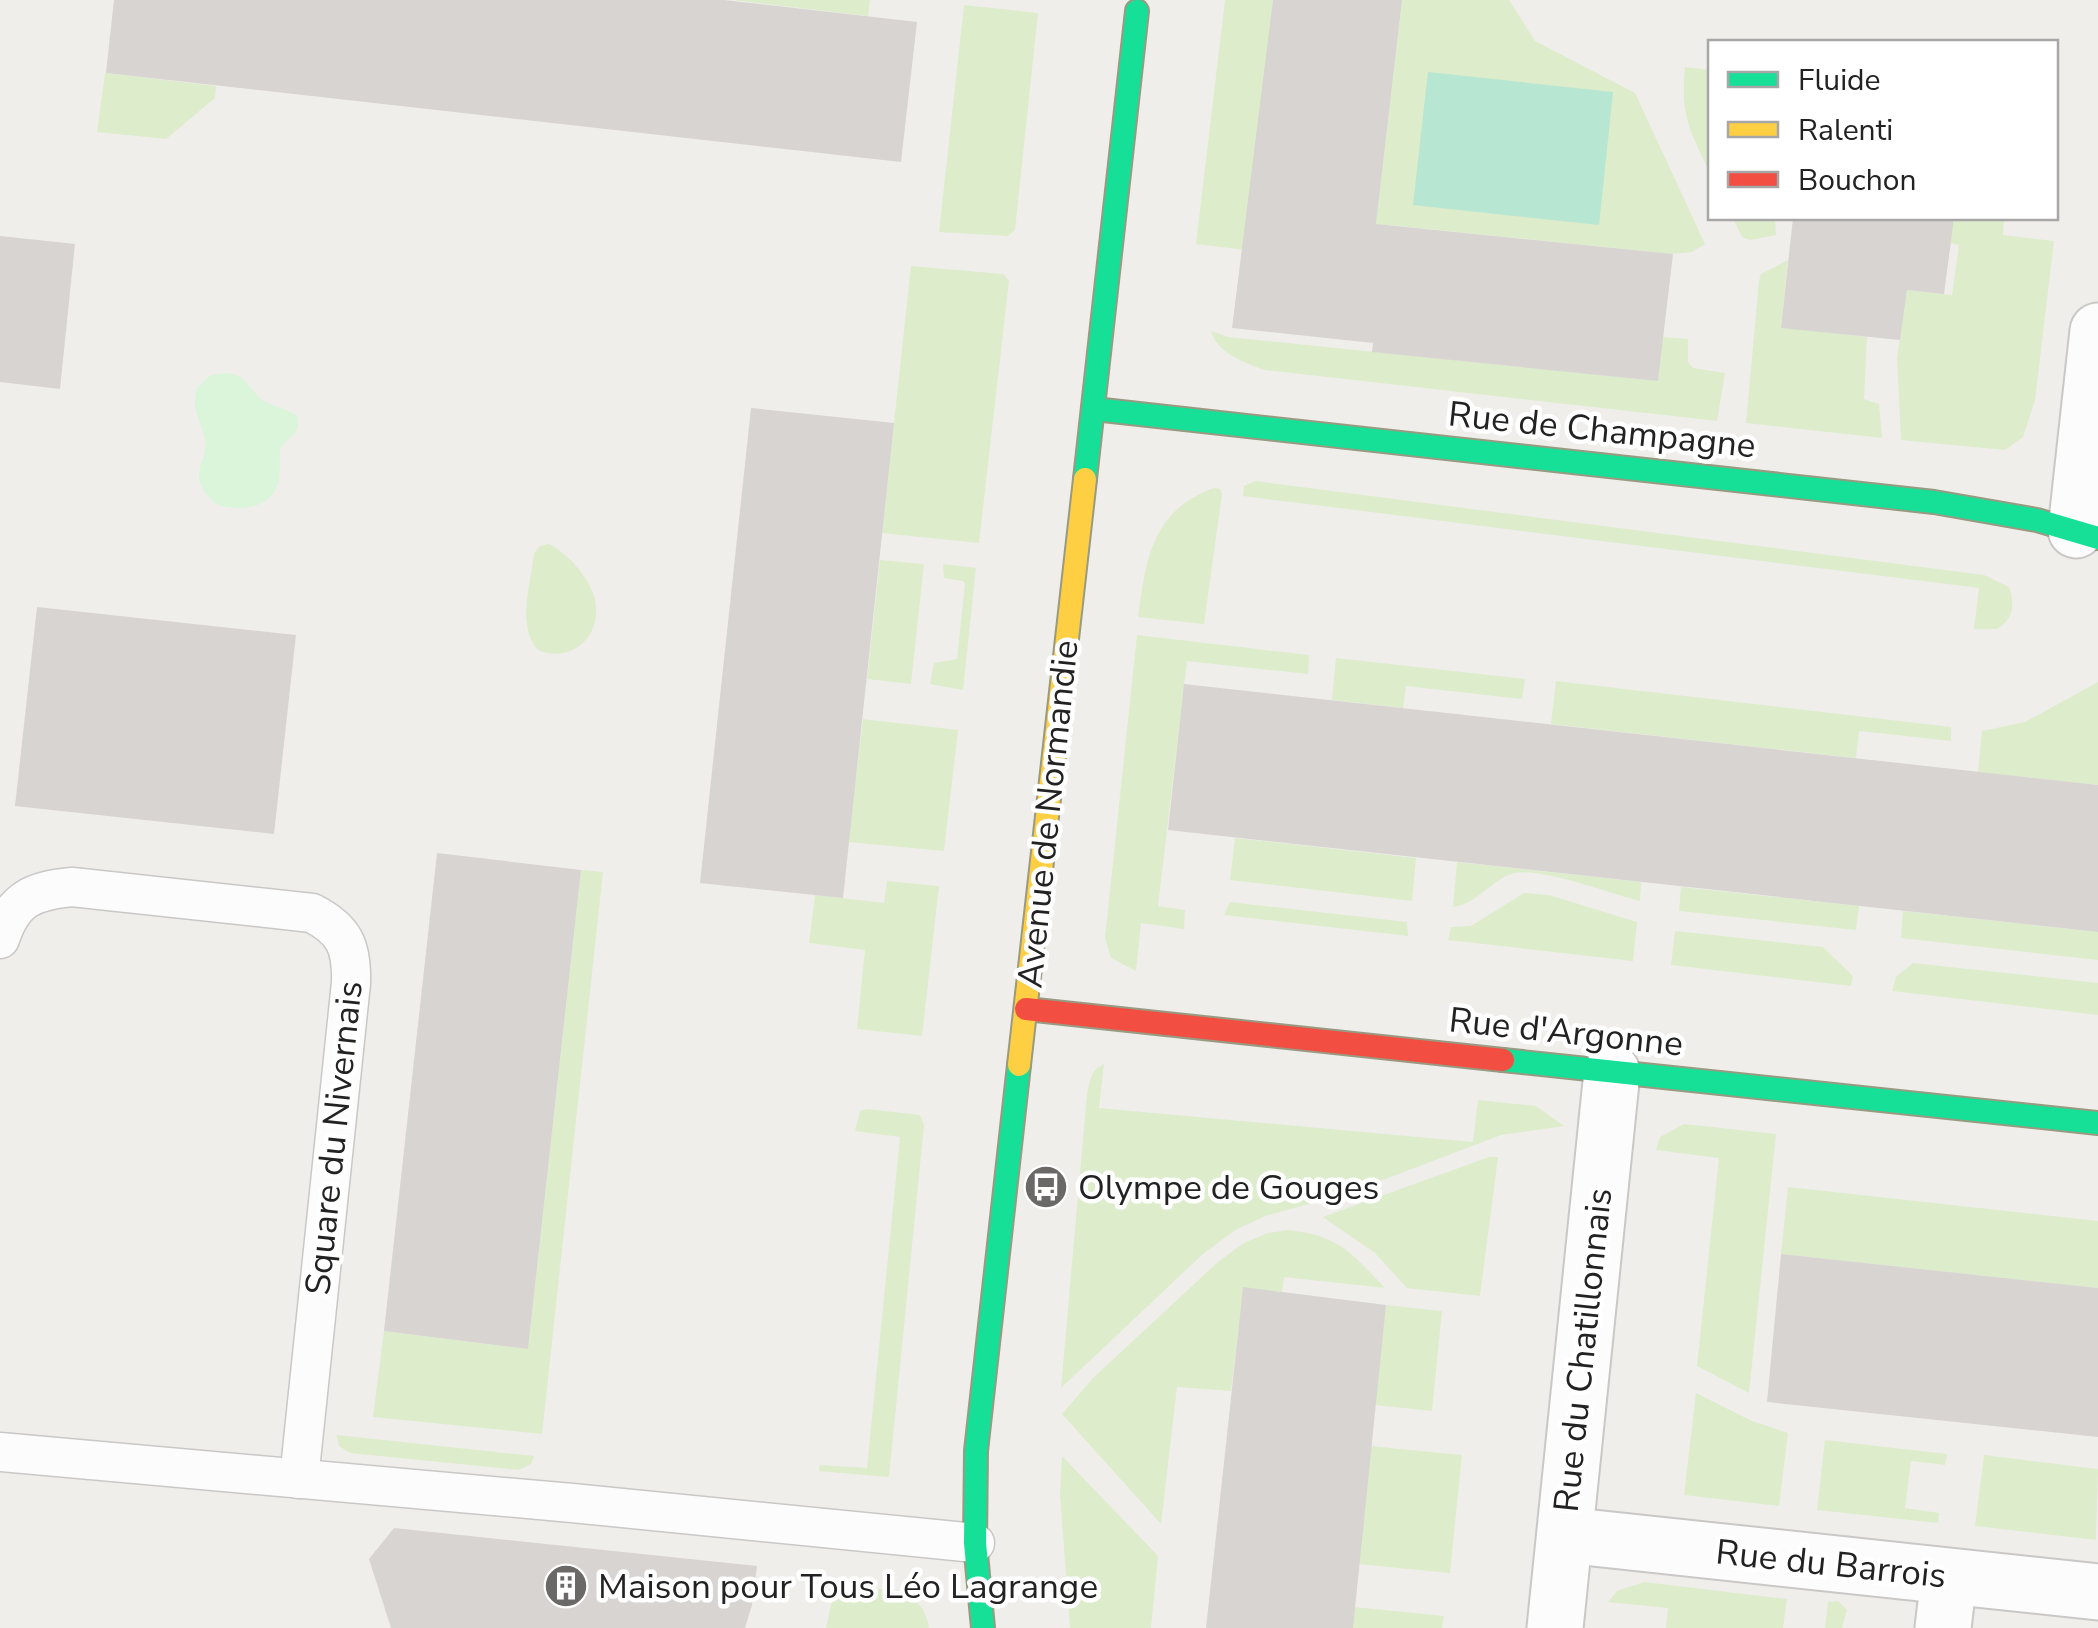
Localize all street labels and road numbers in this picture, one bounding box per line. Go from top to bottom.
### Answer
street label: Rue de Champagne [1446,390,1758,470]
street label: Avenue de Normandie [1006,638,1090,990]
street label: Square du Nivernais [294,979,374,1297]
street label: Rue d'Argonne [1447,996,1685,1068]
street label: Rue du Chatillonnais [1543,1186,1623,1514]
street label: Rue du Barrois [1714,1529,1948,1599]

